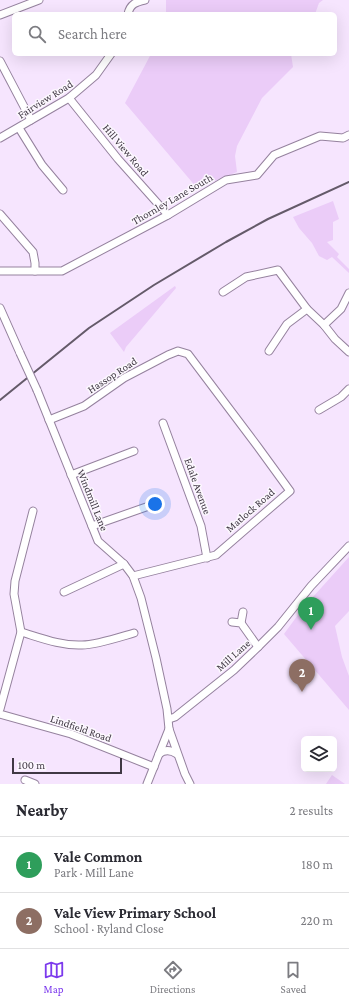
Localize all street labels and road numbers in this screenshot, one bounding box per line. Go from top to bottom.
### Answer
street label: Fairview Road [15,77,75,121]
street label: Hill View Road [101,122,151,179]
street label: Thornley Lane South [129,171,215,228]
street label: Hassop Road [85,354,140,396]
street label: Edale Avenue [182,456,214,516]
street label: Windmill Lane [75,467,111,533]
street label: Matlock Road [223,486,277,534]
street label: Mill Lane [214,637,252,673]
street label: Lindfield Road [49,712,113,744]

